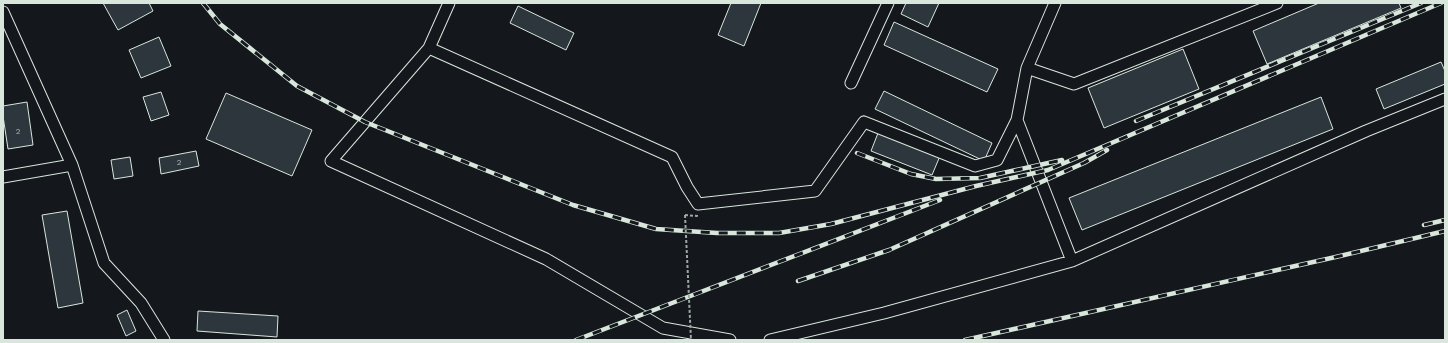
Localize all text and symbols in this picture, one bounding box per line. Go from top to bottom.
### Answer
house number: 2 [16,127,21,136]
house number: 2 [177,158,182,167]

